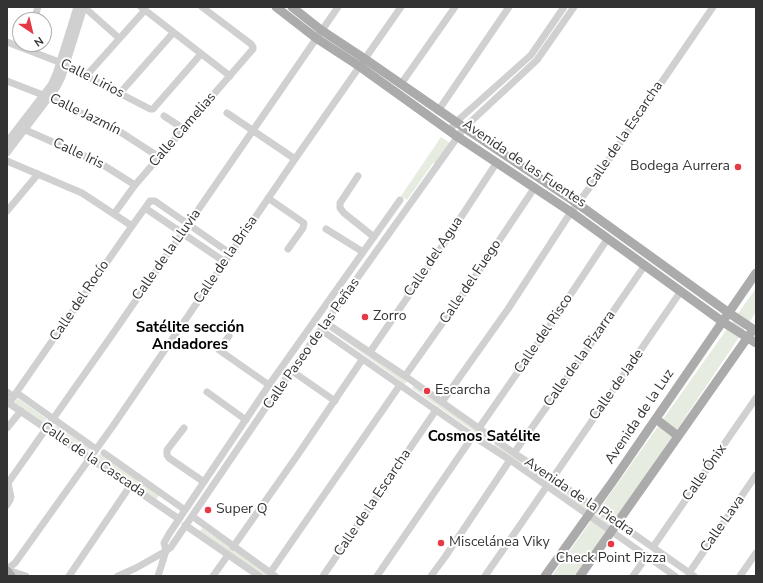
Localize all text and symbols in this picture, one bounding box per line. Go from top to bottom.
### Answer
north arrow [12,12,52,52]
text: N [31,33,46,50]
street label: Calle Lirios [57,56,127,102]
street label: Calle de la Escarcha [583,78,667,192]
street label: Calle Camelias [146,89,220,171]
street label: Calle Jazmín [46,90,124,140]
street label: Avenida de las Fuentes [459,116,589,212]
street label: Calle Iris [50,135,106,173]
place label: Bodega Aurrera [630,159,730,175]
marker: Bodega Aurrera [733,162,743,172]
street label: Calle de la Lluvia [129,206,205,304]
street label: Calle de la Brisa [190,213,262,307]
street label: Calle del Agua [401,214,467,300]
street label: Calle del Fuego [437,237,505,327]
street label: Calle del Rocío [47,257,113,345]
street label: Calle Paseo de las Peñas [260,275,364,413]
street label: Calle del Risco [511,291,577,377]
street label: Calle de la Pizarra [541,308,619,410]
place label: Zorro [373,309,407,325]
marker: Zorro [360,312,370,322]
district label: Satélite sección Andadores [136,319,244,354]
street label: Calle de Jade [586,346,648,424]
street label: Avenida de la Luz [602,366,678,468]
place label: Escarcha [435,383,490,399]
marker: Escarcha [422,386,432,396]
street label: Calle de la Cascada [37,419,149,501]
district label: Cosmos Satélite [428,428,540,446]
street label: Calle Ónix [679,441,731,505]
street label: Calle de la Escarcha [331,446,415,560]
street label: Avenida de la Piedra [521,454,637,540]
street label: Calle Lava [697,492,749,556]
place label: Super Q [216,502,267,518]
marker: Super Q [203,505,213,515]
place label: Miscelánea Viky [449,535,550,551]
marker: Miscelánea Viky [436,538,446,548]
marker: Check Point Pizza [606,539,616,549]
place label: Check Point Pizza [556,551,666,567]

